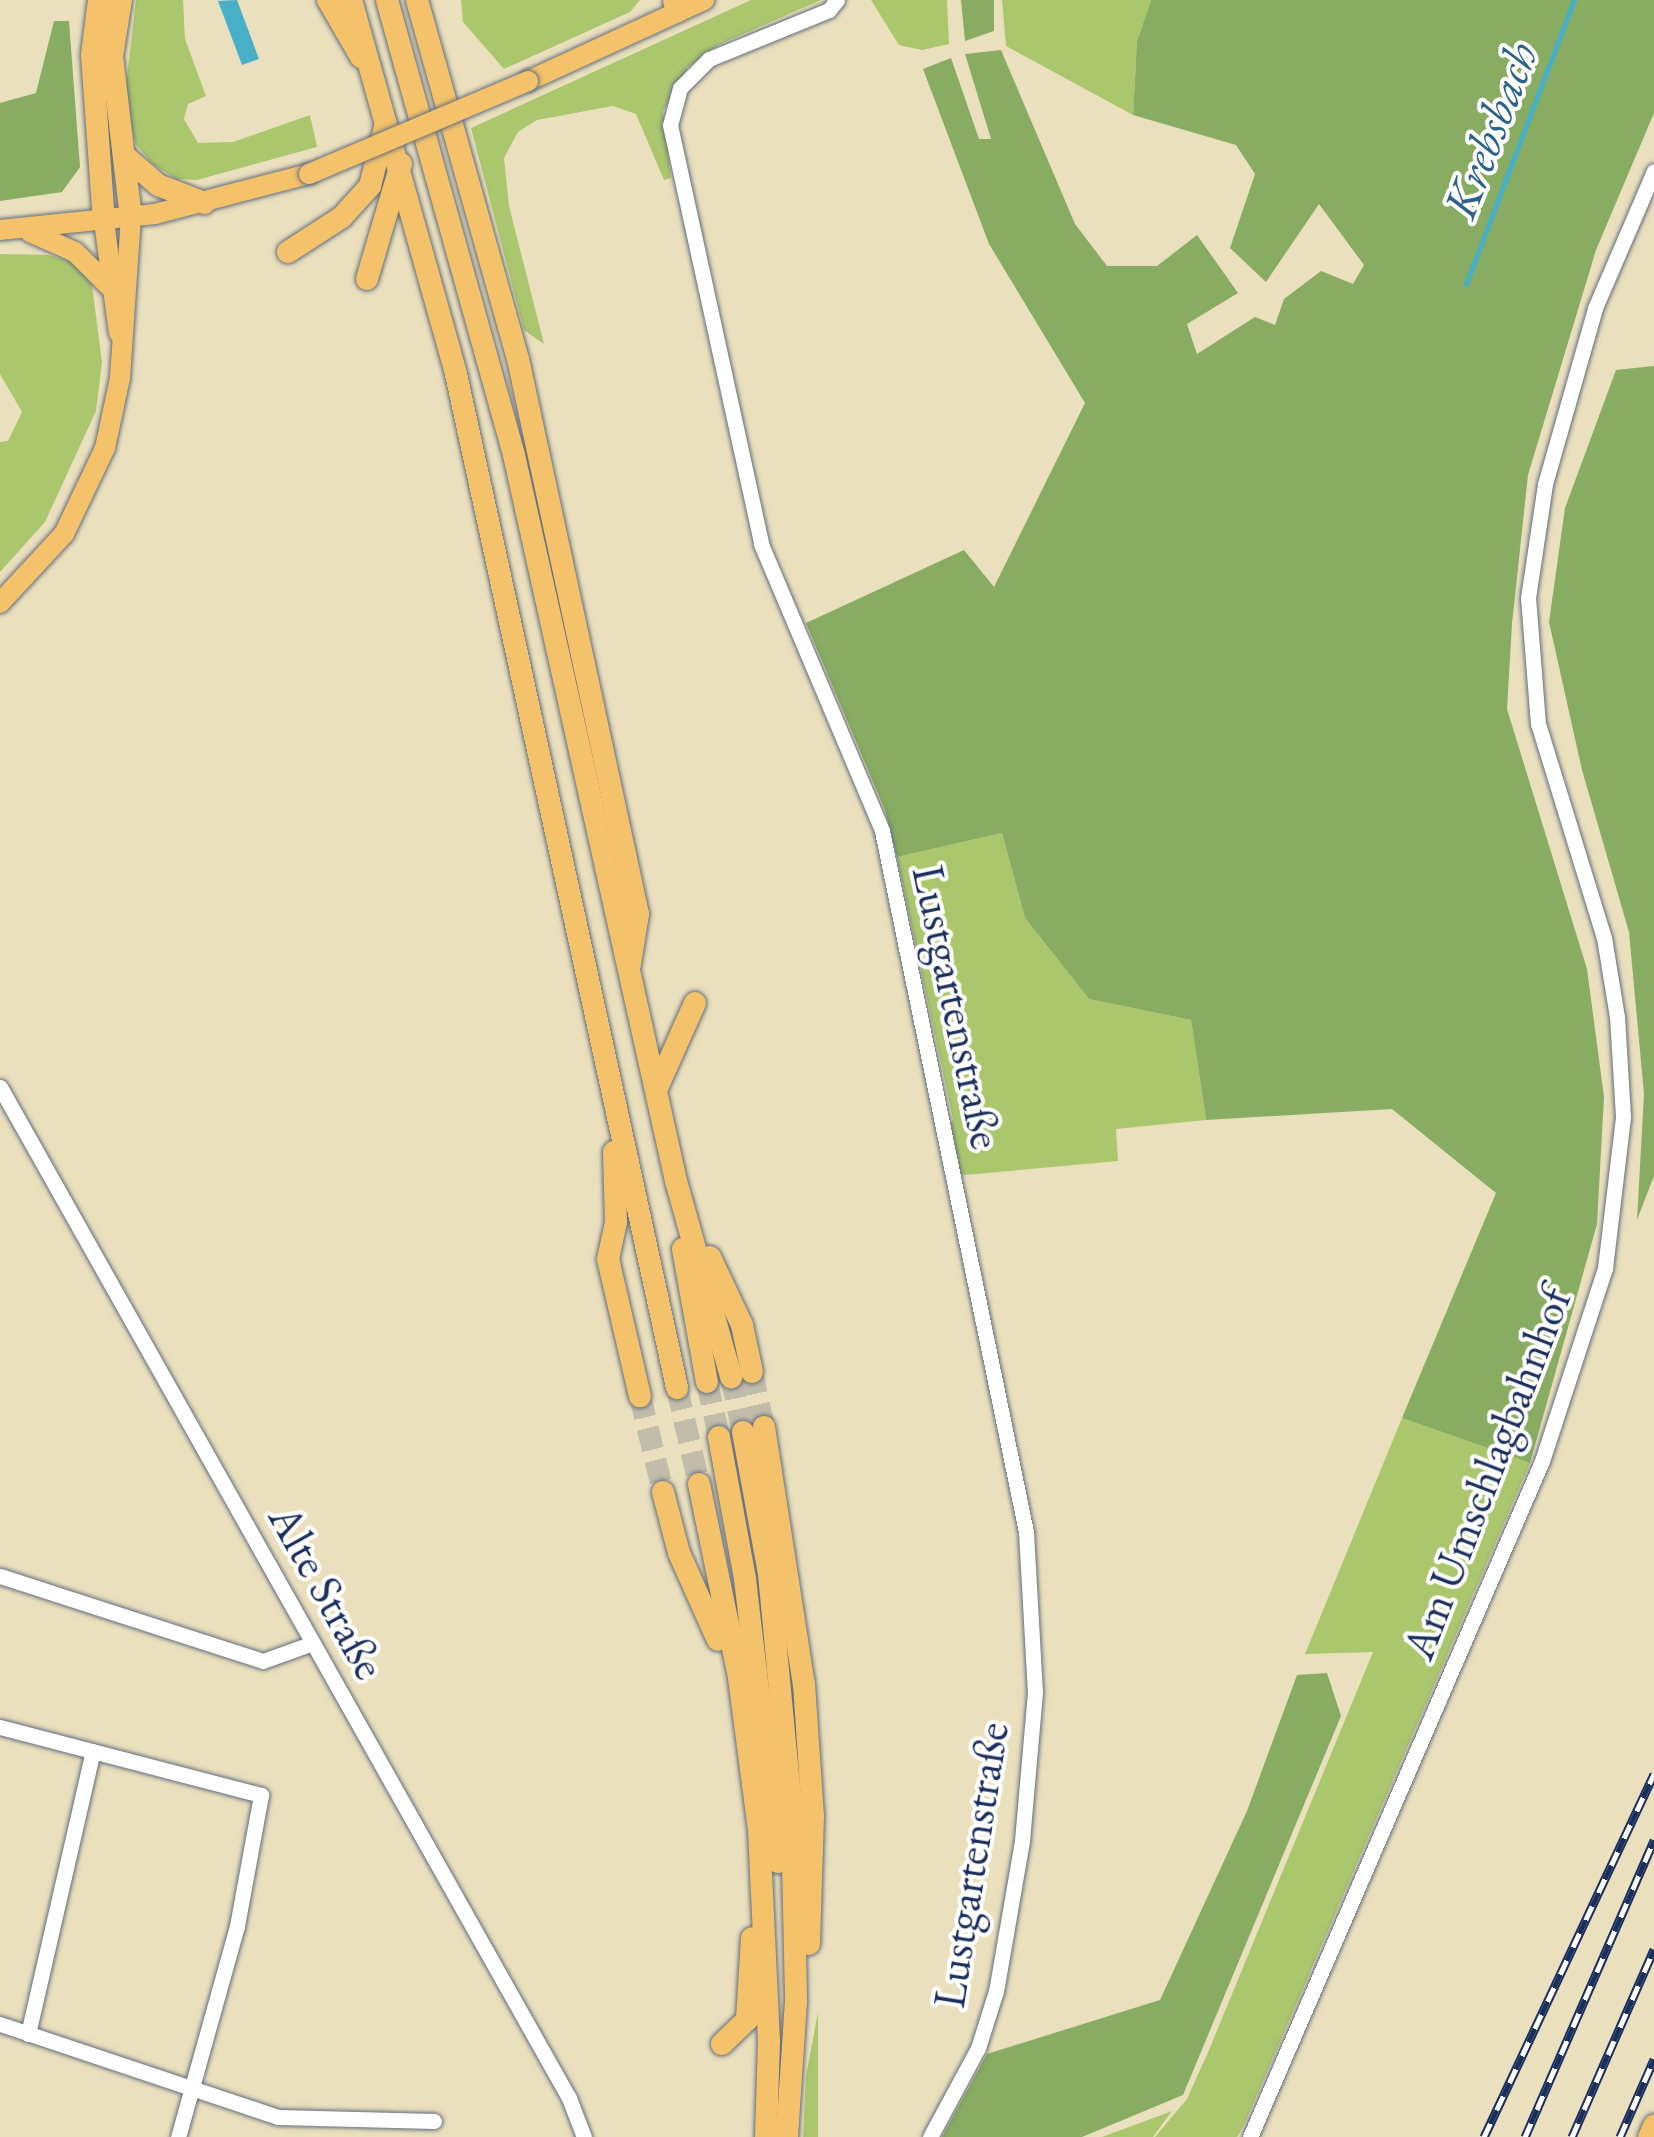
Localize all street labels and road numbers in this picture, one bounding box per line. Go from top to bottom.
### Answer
street label: Lustgartenstraße [901,860,1013,1154]
street label: Am Umschlagbahnhof [1391,1279,1583,1667]
street label: Alte Straße [257,1495,397,1689]
street label: Lustgartenstraße [922,1718,1020,2012]

